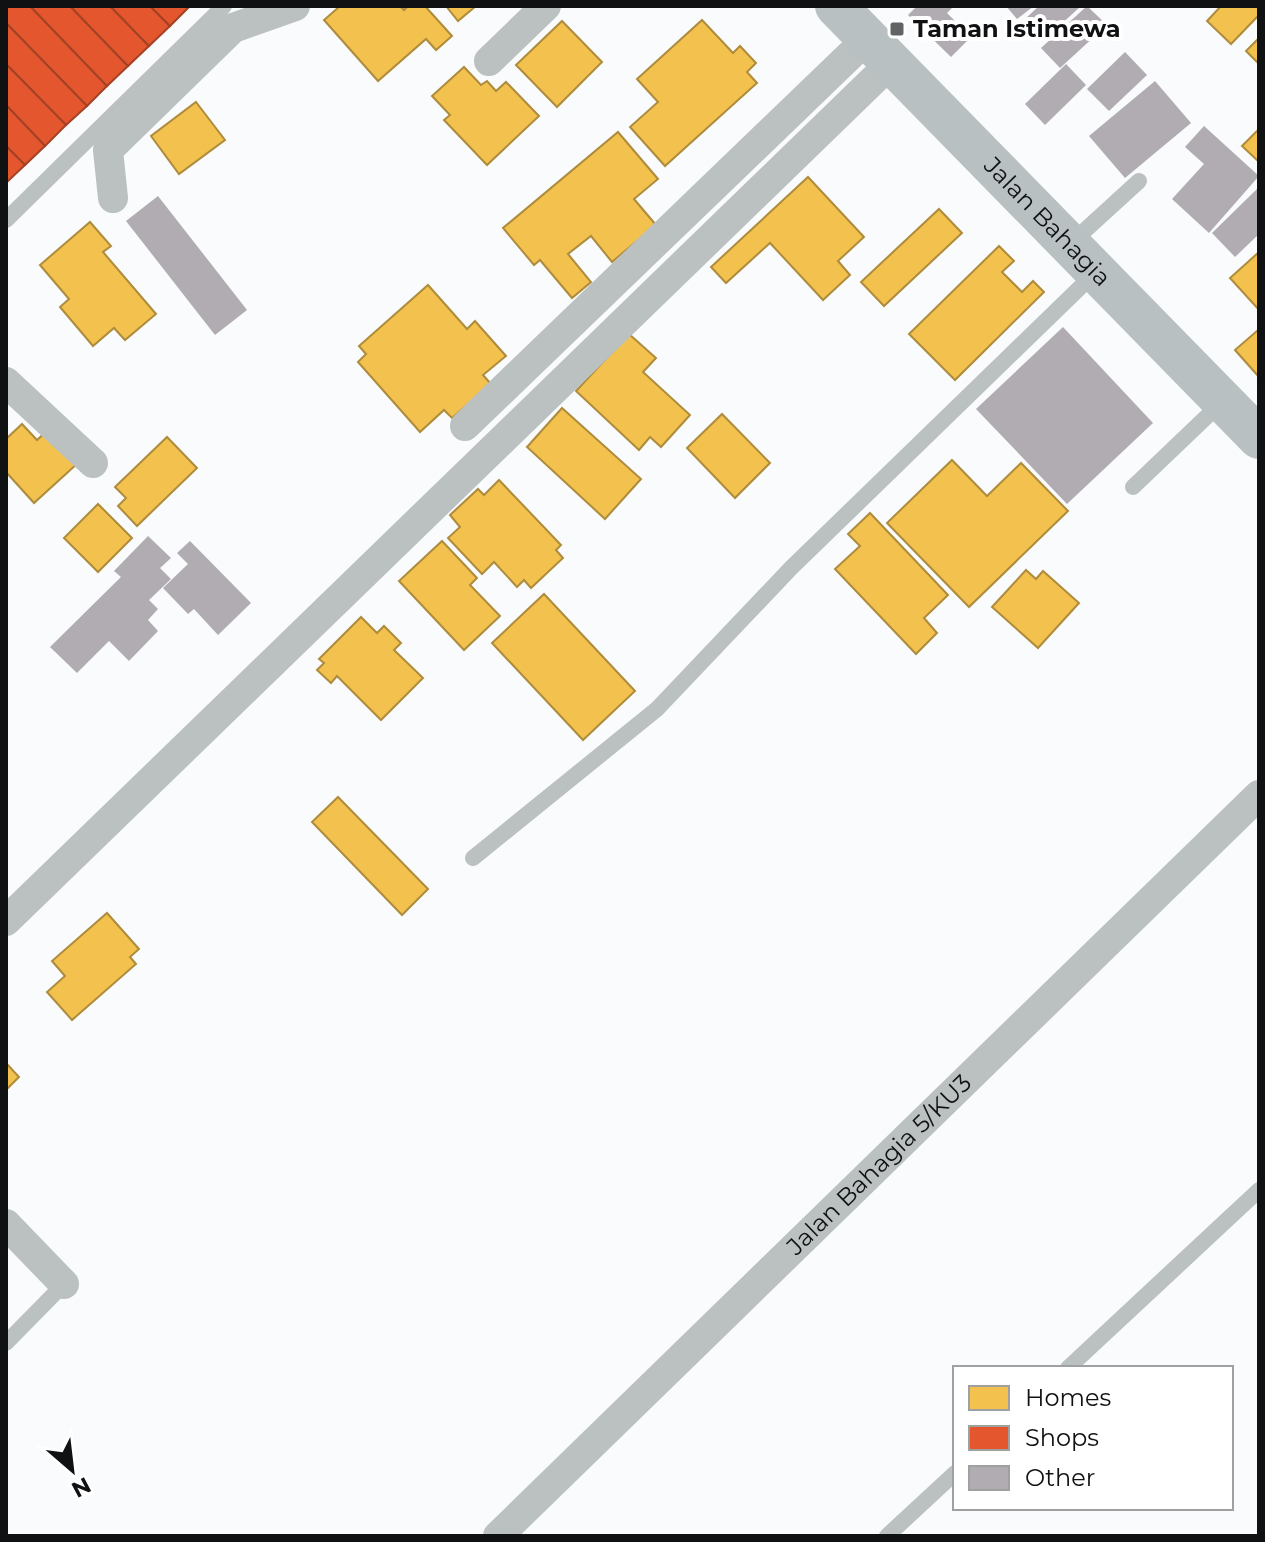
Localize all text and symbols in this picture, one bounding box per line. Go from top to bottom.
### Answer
place label: Taman Istimewa [913,14,1121,43]
marker: Taman Istimewa [888,20,906,38]
street label: Jalan Bahagia [977,150,1117,292]
street label: Jalan Bahagia 5/KU3 [780,1068,977,1262]
legend [953,1366,1233,1510]
text: Homes [1025,1383,1111,1412]
text: Shops [1025,1423,1099,1452]
north arrow [32,1430,112,1510]
text: Other [1025,1463,1095,1492]
text: N [67,1471,95,1503]

